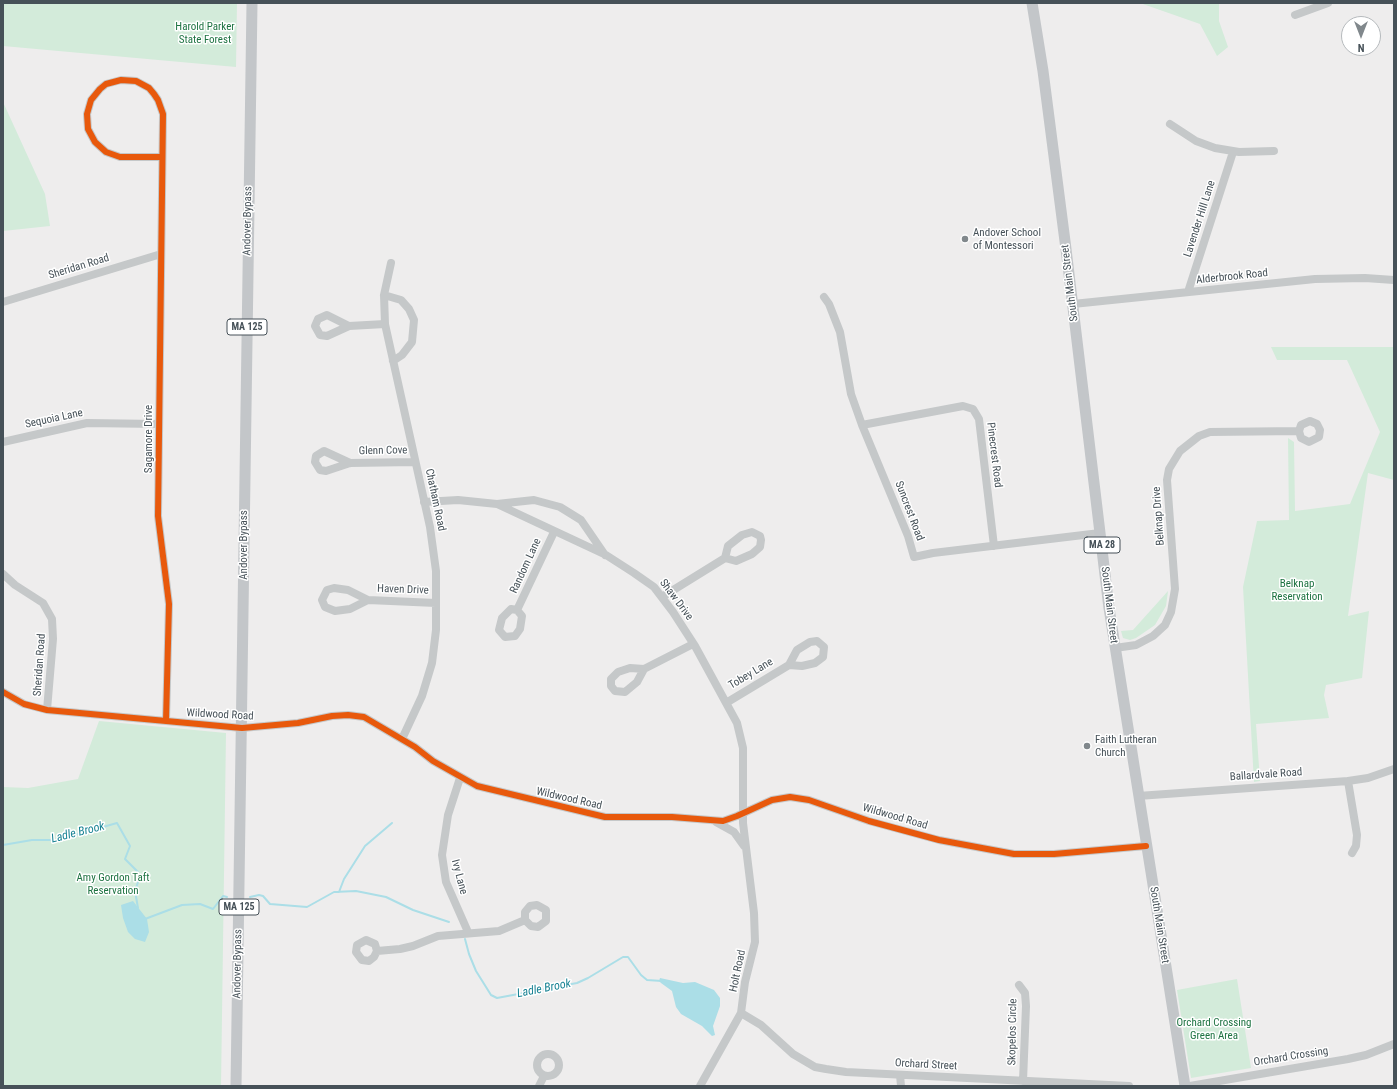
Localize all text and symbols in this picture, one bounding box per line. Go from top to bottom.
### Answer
north arrow [1341,16,1381,56]
park label: Harold Parker State Forest [175,20,235,46]
text: N [1358,41,1364,54]
street label: Lavender Hill Lane [1181,179,1219,259]
street label: Andover Bypass [241,186,255,256]
place label: Andover School of Montessori [973,226,1041,252]
marker: Andover School of Montessori [960,234,970,244]
street label: South Main Street [1059,244,1081,322]
street label: Sheridan Road [47,252,111,282]
street label: Alderbrook Road [1195,267,1269,287]
road number: MA 125 [227,319,267,335]
street label: Sagamore Drive [142,405,156,473]
street label: Sequoia Lane [24,406,84,432]
street label: Pinecrest Road [983,422,1005,488]
street label: Glenn Cove [358,444,408,458]
street label: Chatham Road [422,468,448,532]
street label: Suncrest Road [892,479,926,543]
street label: Belknap Drive [1150,486,1168,546]
street label: Andover Bypass [237,510,251,580]
street label: Random Lane [508,536,544,596]
road number: MA 28 [1084,537,1120,553]
street label: South Main Street [1098,566,1120,644]
street label: Shaw Drive [656,577,696,623]
park label: Belknap Reservation [1271,577,1323,603]
street label: Haven Drive [377,583,429,597]
street label: Sheridan Road [31,633,49,697]
street label: Tobey Lane [726,656,776,692]
street label: Wildwood Road [186,707,254,723]
place label: Faith Lutheran Church [1095,733,1157,759]
marker: Faith Lutheran Church [1082,741,1092,751]
street label: Ballardvale Road [1229,766,1303,784]
street label: Wildwood Road [535,785,603,813]
street label: Wildwood Road [861,801,929,833]
water label: Ladle Brook [50,819,106,847]
street label: Ivy Lane [448,858,470,896]
park label: Amy Gordon Taft Reservation [77,871,149,897]
street label: South Main Street [1146,886,1172,964]
road number: MA 125 [219,899,259,915]
street label: Andover Bypass [231,929,245,999]
street label: Holt Road [727,949,749,993]
water label: Ladle Brook [516,977,572,1001]
street label: Skopelos Circle [1006,998,1020,1066]
park label: Orchard Crossing Green Area [1176,1016,1252,1042]
street label: Orchard Crossing [1253,1045,1329,1069]
street label: Orchard Street [894,1057,958,1073]

